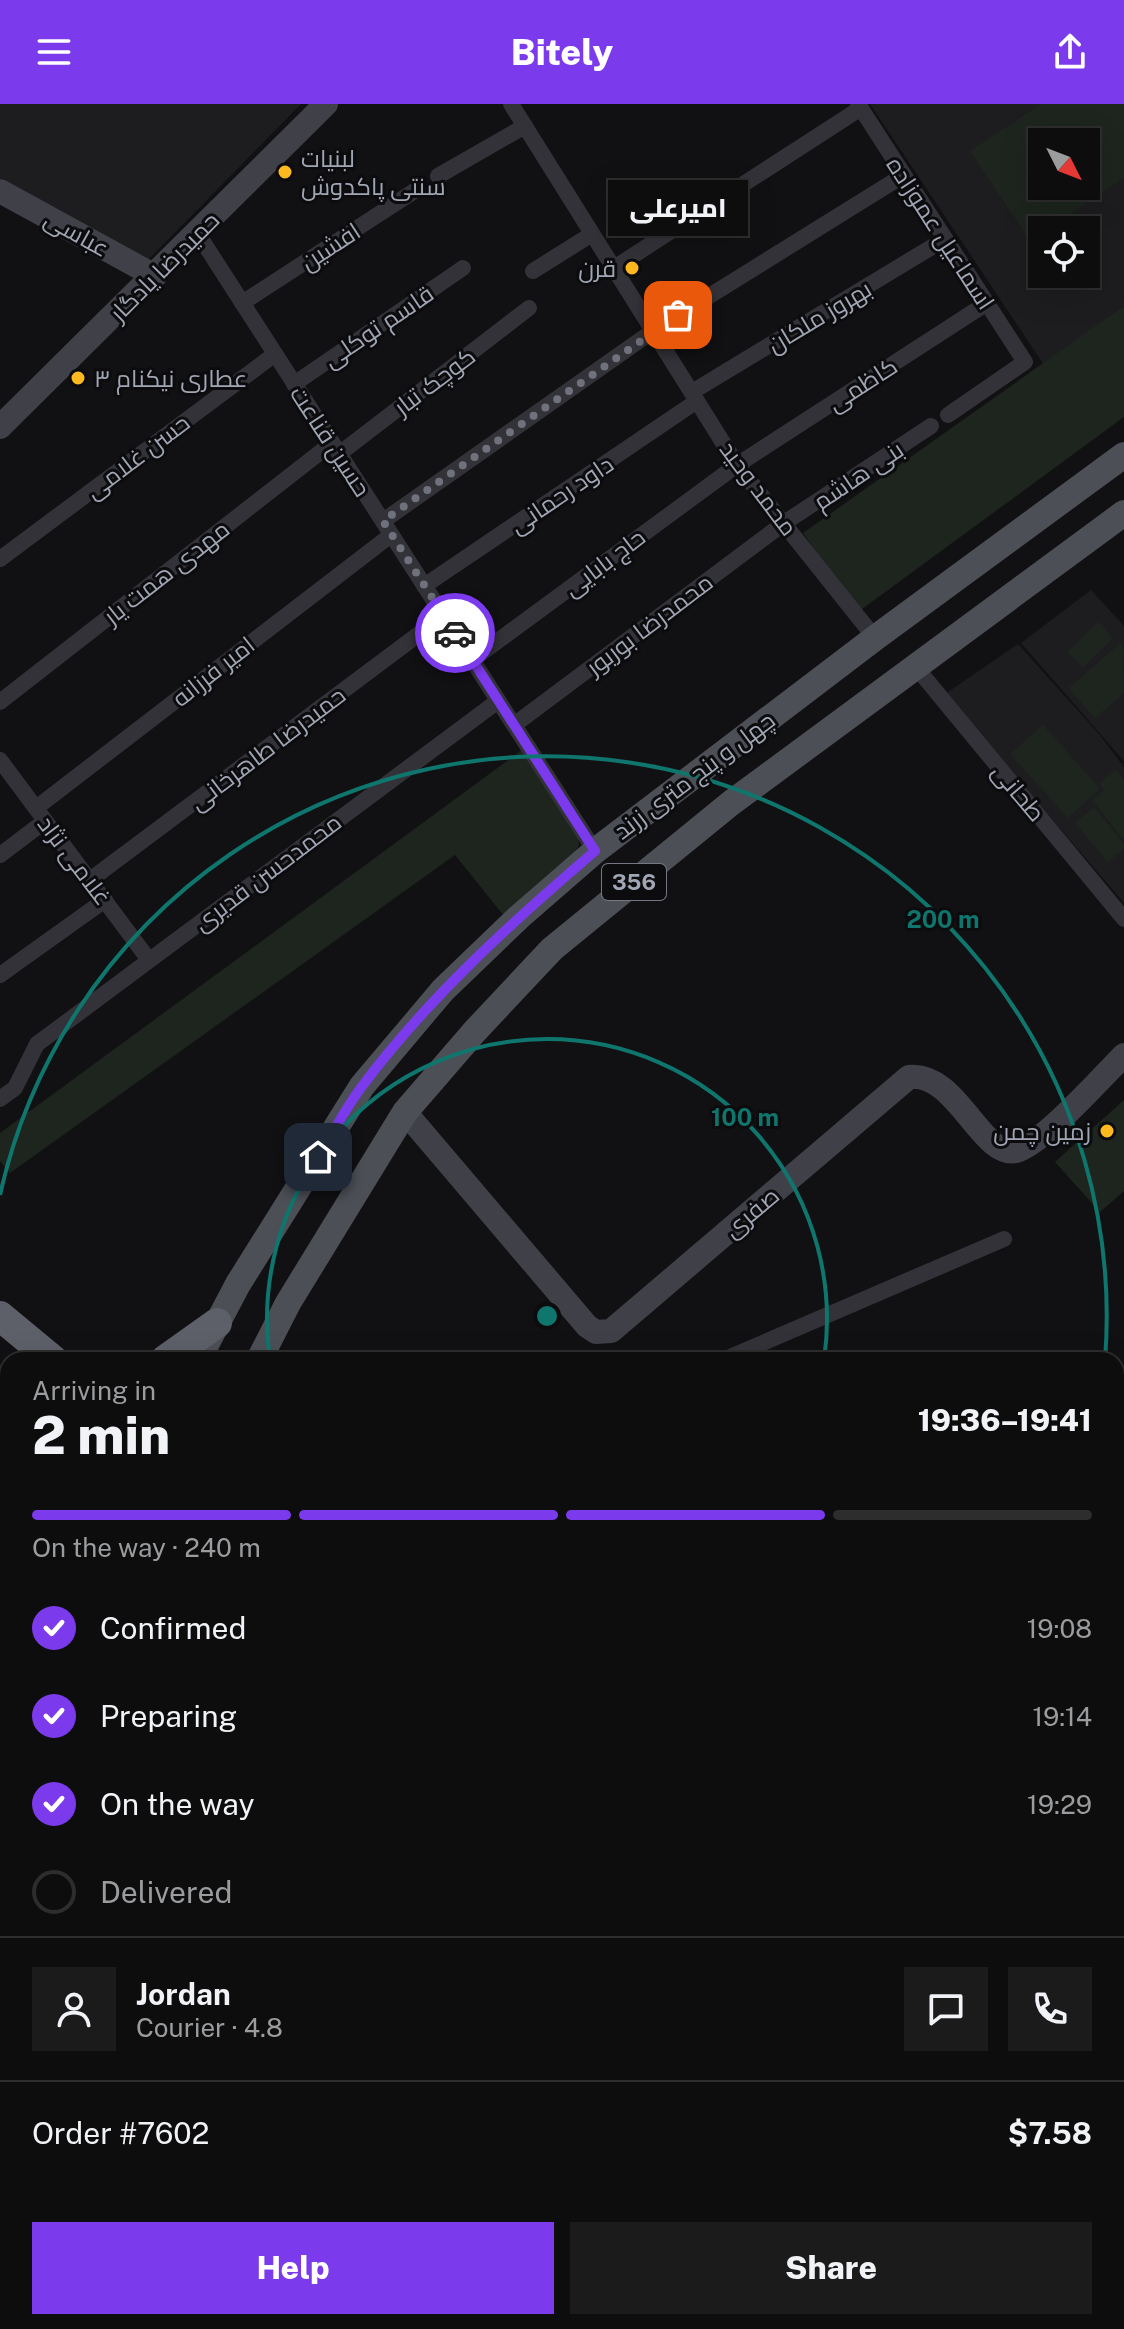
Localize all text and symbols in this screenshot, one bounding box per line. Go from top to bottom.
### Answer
icon: menu [32,30,76,74]
icon: share [1048,30,1092,74]
text: Bitely [511,31,613,73]
north arrow [1028,128,1100,200]
map controls [1028,128,1100,288]
place label: لبنیات سنتی پاکدوش [301,144,445,203]
street label: اسماعیل عموزاده [880,152,1001,315]
marker: لبنیات سنتی پاکدوش [276,163,294,181]
callout: امیرعلی [608,179,748,235]
text: امیرعلی [630,192,726,223]
street label: عباسی [39,204,114,263]
street label: حمیدرضا یادگار [102,206,224,328]
street label: افشین [295,216,366,276]
button: locate [1028,216,1100,288]
place label: قرن [578,254,616,283]
marker: قرن [623,259,641,277]
street label: بهروز ملکان [762,274,877,359]
street label: قاسم توکلی [318,279,440,376]
pin [644,281,712,349]
icon: bag [656,293,700,337]
street label: کوچک تبار [386,341,482,424]
street label: کاظمی [822,351,903,418]
place label: عطاری نیکنام ۳ [94,364,247,395]
marker: عطاری نیکنام ۳ [69,369,87,387]
street label: حسین قناعت [284,380,377,502]
street label: حسن غلامی [79,408,195,505]
street label: محمد وحید [714,435,804,541]
street label: بنی هاشم [808,435,910,518]
street label: داود رحمانی [504,449,619,540]
street label: مهدی همت یار [96,514,235,632]
street label: حاج بابایی [558,522,652,604]
street label: محمدرضا بوربور [579,567,718,682]
courier [415,593,495,673]
icon: car [433,611,477,655]
street label: امیر فرزانه [166,630,260,712]
street label: حمیدرضا طاهرخانی [184,680,351,816]
street label: چهل و پنج متری زرند [608,705,782,847]
street label: طحانی [986,757,1051,827]
street label: محمدحسن قدیری [188,807,347,937]
street label: غلامی نژاد [32,810,118,911]
road number: 356 [602,864,666,900]
text: 200 m [906,905,980,933]
text: 100 m [711,1103,779,1131]
place label: زمین چمن [993,1117,1091,1148]
marker: زمین چمن [1098,1122,1116,1140]
pin [284,1123,352,1191]
icon: home [296,1135,340,1179]
street label: صفری [718,1181,785,1244]
centre of rings [533,1302,561,1330]
text: Arriving in [32,1375,156,1406]
text: 19:36–19:41 [918,1402,1092,1438]
text: 2 min [32,1405,170,1466]
text: On the way · 240 m [32,1532,261,1563]
icon: check [32,1606,76,1650]
text: Confirmed [100,1610,246,1646]
text: 19:08 [1027,1613,1092,1644]
icon: check [32,1694,76,1738]
text: Preparing [100,1698,237,1734]
text: 19:14 [1032,1701,1092,1732]
icon: check [32,1782,76,1826]
text: On the way [100,1786,254,1822]
text: 19:29 [1027,1789,1092,1820]
text: Delivered [100,1874,232,1910]
button: person [32,1967,116,2051]
button: chat [904,1967,988,2051]
button: phone [1008,1967,1092,2051]
text: Jordan [136,1976,231,2012]
text: Courier · 4.8 [136,2012,283,2043]
text: Order #7602 [32,2115,209,2151]
text: $7.58 [1008,2115,1092,2151]
button: Help [32,2222,554,2314]
button: Share [570,2222,1092,2314]

